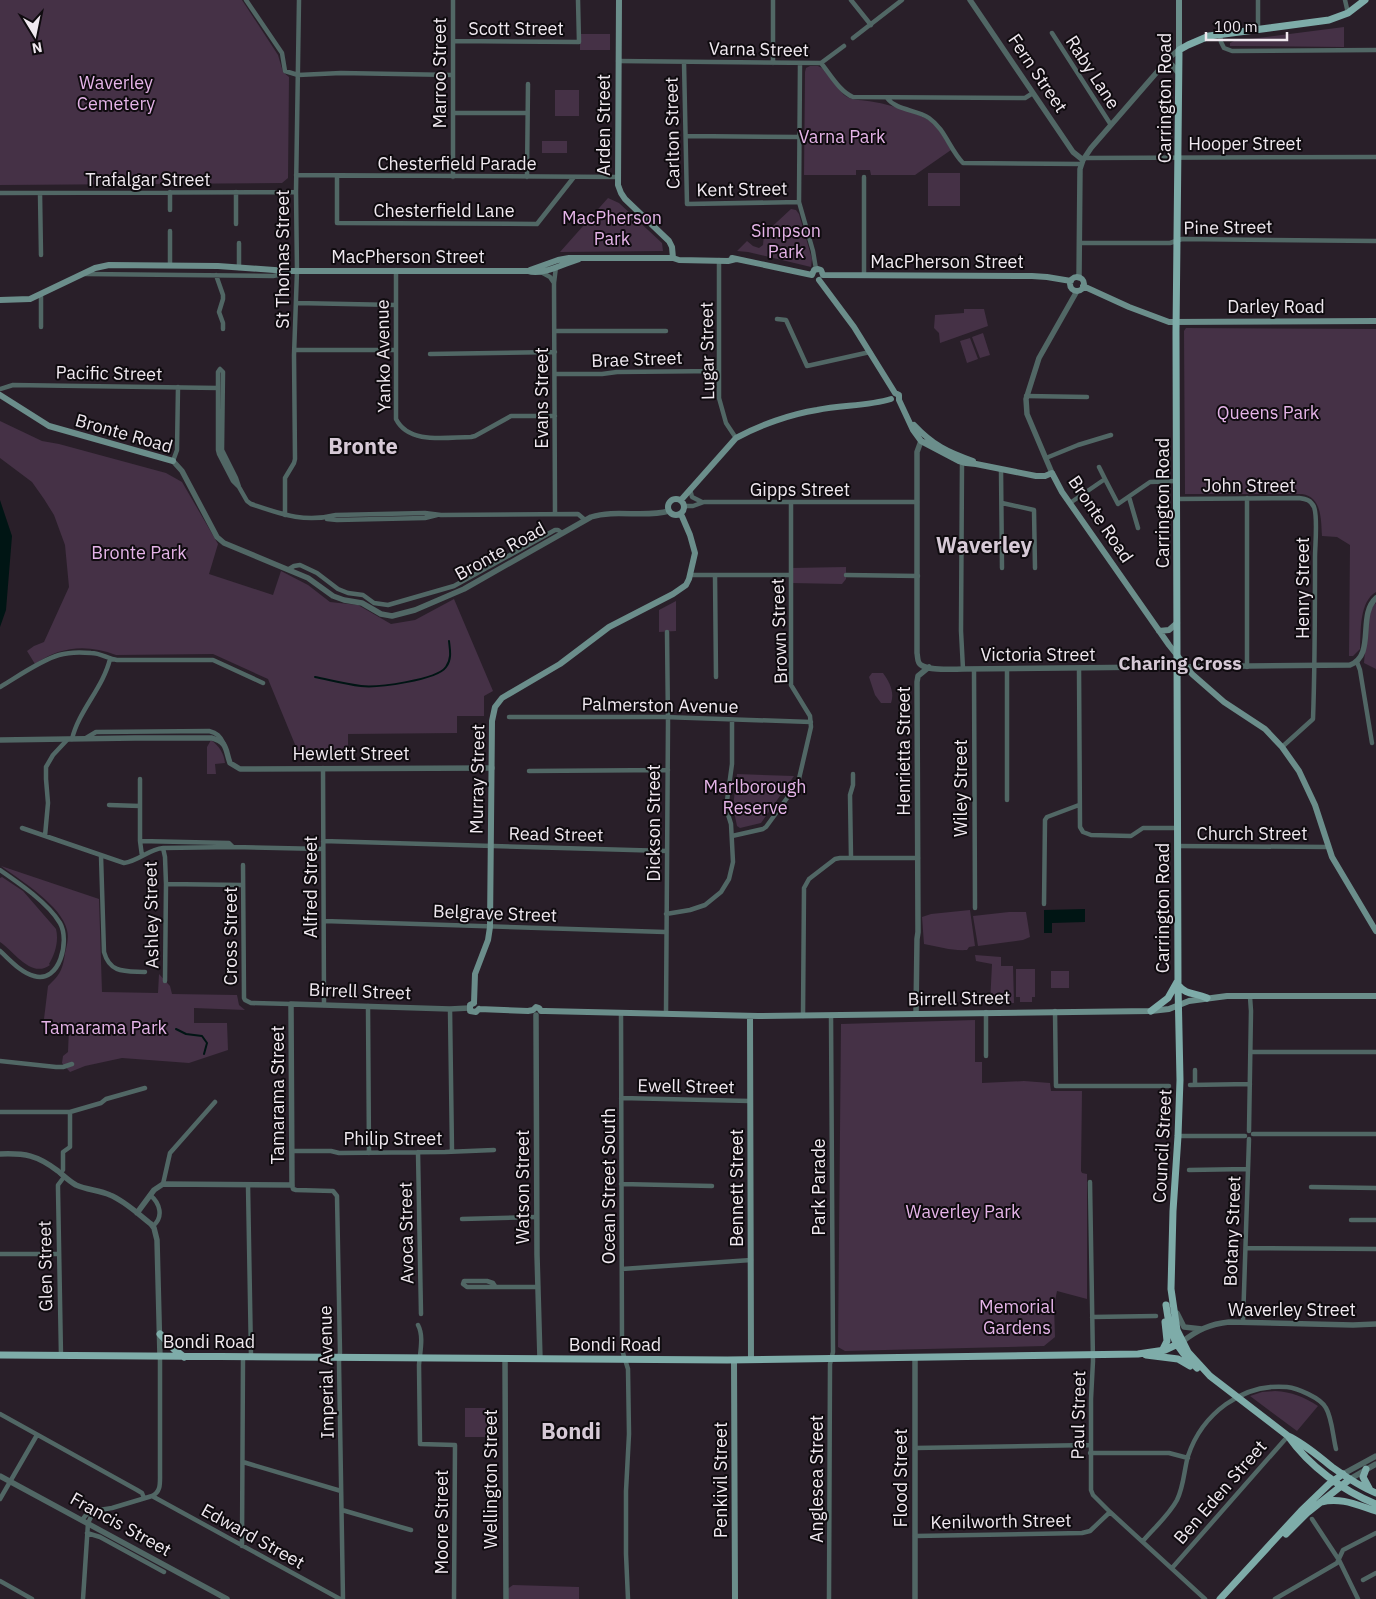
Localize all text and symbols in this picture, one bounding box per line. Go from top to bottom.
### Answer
north arrow [10,10,60,60]
scale bar [1206,10,1287,42]
street label: Marroo Street [428,17,451,129]
street label: Scott Street [468,17,564,40]
text: 100 m [1214,17,1258,36]
street label: Fern Street [1003,29,1073,117]
street label: Raby Lane [1061,31,1125,113]
street label: Carrington Road [1153,33,1176,163]
street label: Varna Street [709,37,809,61]
text: N [31,38,44,58]
park label: Waverley Cemetery [77,71,155,115]
street label: Arden Street [592,74,615,176]
street label: Carlton Street [660,77,684,189]
park label: Varna Park [798,125,886,148]
street label: Hooper Street [1188,132,1302,155]
street label: Chesterfield Parade [377,152,537,175]
street label: Trafalgar Street [85,168,211,191]
street label: Kent Street [696,177,788,201]
street label: St Thomas Street [271,189,294,329]
street label: Chesterfield Lane [373,199,515,222]
park label: MacPherson Park [562,206,662,250]
street label: Pine Street [1183,215,1273,239]
park label: Simpson Park [751,219,821,263]
street label: MacPherson Street [331,245,485,268]
street label: MacPherson Street [870,250,1024,273]
street label: Darley Road [1227,295,1325,318]
street label: Yanko Avenue [371,299,395,413]
street label: Lugar Street [695,302,719,400]
street label: Brae Street [591,346,683,372]
street label: Evans Street [530,347,553,449]
street label: Pacific Street [55,361,163,385]
park label: Queens Park [1217,401,1320,424]
street label: Bronte Road [73,408,175,458]
district label: Bronte [328,431,398,460]
street label: Carrington Road [1151,438,1174,568]
street label: Bronte Road [1063,471,1139,567]
street label: John Street [1202,474,1296,497]
street label: Gipps Street [750,478,850,501]
street label: Bronte Road [451,517,549,585]
district label: Waverley [936,530,1033,559]
street label: Henry Street [1291,537,1314,639]
park label: Bronte Park [91,541,187,564]
street label: Brown Street [766,578,792,684]
street label: Victoria Street [980,643,1096,666]
district label: Charing Cross [1118,651,1242,675]
street label: Henrietta Street [892,686,915,816]
street label: Palmerston Avenue [581,692,739,718]
street label: Murray Street [465,724,489,834]
street label: Wiley Street [949,739,972,837]
street label: Hewlett Street [292,742,410,765]
street label: Dickson Street [642,764,665,882]
park label: Marlborough Reserve [704,775,806,819]
street label: Read Street [508,822,604,846]
street label: Church Street [1196,822,1308,845]
street label: Alfred Street [299,836,322,938]
street label: Carrington Road [1151,843,1174,973]
street label: Ashley Street [139,861,163,969]
street label: Cross Street [219,887,242,985]
street label: Belgrave Street [433,899,557,927]
street label: Birrell Street [308,978,412,1004]
street label: Birrell Street [908,986,1010,1010]
park label: Tamarama Park [41,1016,168,1039]
street label: Tamarama Street [266,1025,289,1165]
street label: Ewell Street [637,1074,735,1098]
street label: Council Street [1148,1089,1176,1203]
street label: Ocean Street South [597,1108,620,1264]
street label: Philip Street [343,1127,443,1150]
street label: Bennett Street [725,1129,748,1247]
street label: Watson Street [511,1130,534,1244]
street label: Park Parade [807,1138,830,1236]
street label: Botany Street [1219,1175,1245,1287]
street label: Avoca Street [394,1182,418,1284]
park label: Waverley Park [906,1200,1021,1223]
street label: Glen Street [33,1220,57,1312]
park label: Memorial Gardens [979,1295,1055,1339]
street label: Waverley Street [1228,1298,1356,1321]
street label: Imperial Avenue [313,1305,339,1439]
street label: Bondi Road [163,1330,255,1353]
street label: Bondi Road [569,1333,661,1356]
street label: Paul Street [1066,1370,1090,1460]
street label: Wellington Street [479,1409,502,1549]
street label: Anglesea Street [805,1415,828,1543]
district label: Bondi [541,1416,601,1445]
street label: Penkivil Street [709,1422,732,1538]
street label: Flood Street [889,1428,912,1528]
street label: Ben Eden Street [1168,1435,1272,1549]
street label: Moore Street [430,1470,453,1574]
street label: Francis Street [66,1487,176,1561]
street label: Edward Street [197,1498,309,1574]
street label: Kenilworth Street [930,1508,1072,1534]

